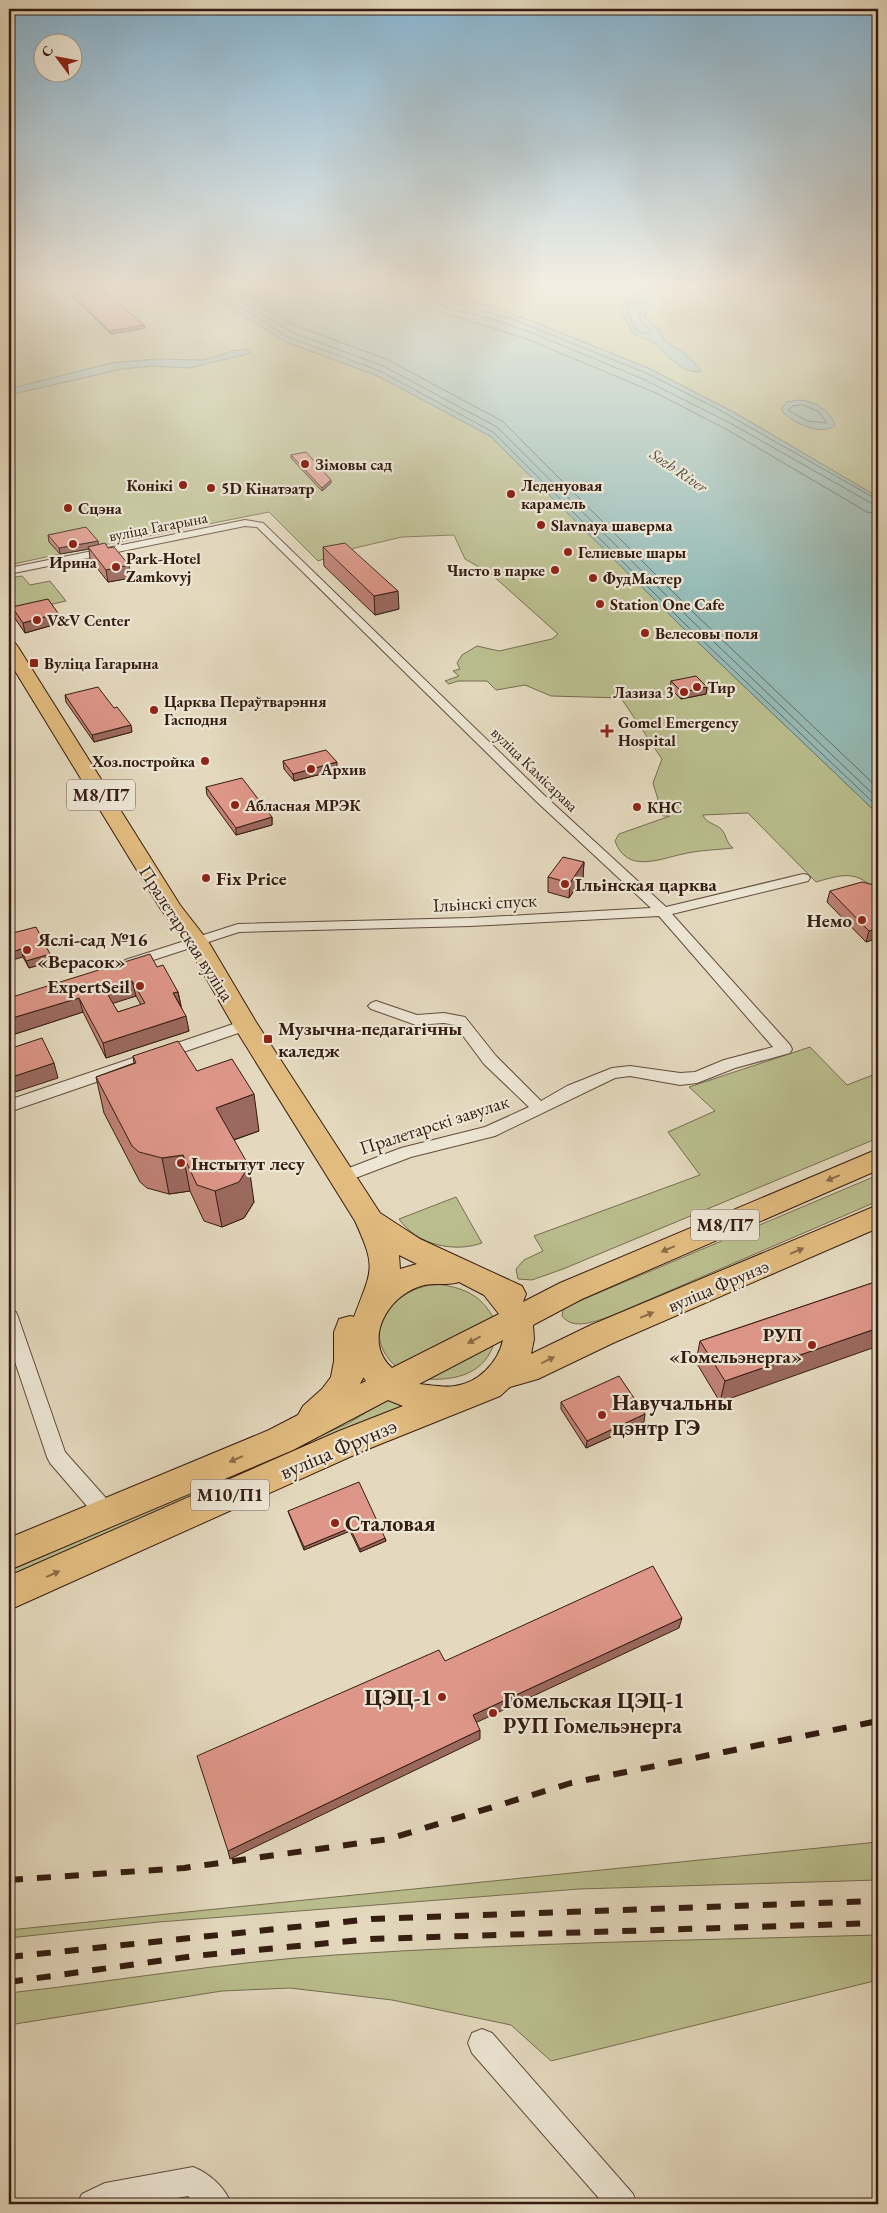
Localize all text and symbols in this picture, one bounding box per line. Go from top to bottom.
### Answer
north arrow [32,32,82,82]
text: С [37,42,57,60]
water label: Sozh River [645,443,712,498]
place label: Зімовы сад [315,454,393,475]
marker: Зімовы сад [299,458,311,470]
place label: Конікі [126,475,173,496]
place label: Леденуовая карамель [521,475,603,514]
place label: 5D Кінатэатр [221,478,315,499]
marker: Конікі [177,479,189,491]
marker: 5D Кінатэатр [205,482,217,494]
marker: Леденуовая карамель [505,488,517,500]
place label: Сцэна [78,498,123,519]
marker: Сцэна [62,502,74,514]
street label: вуліца Гагарына [107,506,210,546]
place label: Slavnaya шаверма [551,515,674,536]
marker: Slavnaya шаверма [535,519,547,531]
marker: Ирина [67,538,79,550]
place label: Гелиевые шары [578,542,687,563]
marker: Гелиевые шары [562,546,574,558]
place label: Park-Hotel Zamkovyj [126,548,201,587]
place label: Ирина [49,552,98,573]
place label: Чисто в парке [447,560,545,581]
marker: Park-Hotel Zamkovyj [110,561,122,573]
marker: Чисто в парке [549,564,561,576]
place label: ФудМастер [603,568,682,589]
marker: ФудМастер [587,572,599,584]
place label: Station One Cafe [610,594,725,615]
marker: Station One Cafe [594,598,606,610]
place label: V&V Center [47,610,130,631]
marker: V&V Center [31,614,43,626]
place label: Велесовы поля [655,623,759,644]
marker: Велесовы поля [639,627,651,639]
place label: Вуліца Гагарына [44,653,160,674]
marker: Вуліца Гагарына [28,657,40,669]
place label: Тир [707,677,736,698]
marker: Тир [691,681,703,693]
place label: Лазиза 3 [613,682,674,703]
marker: Лазиза 3 [678,686,690,698]
place label: Царква Пераўтварэння Гасподня [164,691,327,730]
marker: Царква Пераўтварэння Гасподня [148,704,160,716]
place label: Gomel Emergency Hospital [618,712,739,751]
street label: вуліца Камісарава [486,722,583,817]
marker: Gomel Emergency Hospital [600,724,614,738]
place label: Хоз.постройка [91,751,196,772]
marker: Хоз.постройка [199,755,211,767]
place label: Архив [320,759,366,780]
marker: Архив [305,763,317,775]
road number: М8/П7 [67,780,135,810]
place label: Абласная МРЭК [244,795,361,816]
place label: КНС [647,797,682,818]
marker: Абласная МРЭК [229,799,241,811]
marker: КНС [631,801,643,813]
street label: Пралетарская вуліца [133,860,240,1006]
place label: Fix Price [216,866,287,891]
marker: Fix Price [200,872,212,884]
place label: Ільінская царква [575,872,717,897]
marker: Ільінская царква [559,878,571,890]
street label: Ільінскі спуск [432,887,538,918]
place label: Немо [806,908,852,933]
marker: Немо [856,914,868,926]
place label: Яслі-сад №16 «Верасок» [36,927,148,974]
marker: Яслі-сад №16 «Верасок» [21,944,33,956]
place label: ExpertSeil [48,974,131,999]
marker: ExpertSeil [134,980,146,992]
place label: Музычна-педагагічны каледж [278,1016,462,1063]
marker: Музычна-педагагічны каледж [262,1033,274,1045]
street label: Пралетарскі завулак [356,1089,512,1160]
place label: Інстытут лесу [191,1151,306,1176]
marker: Інстытут лесу [175,1157,187,1169]
one-way arrow [826,1175,841,1183]
road number: М8/П7 [691,1210,759,1240]
one-way arrow [661,1246,675,1254]
one-way arrow [790,1247,804,1255]
street label: вуліца Фрунзэ [664,1253,773,1318]
one-way arrow [640,1311,654,1319]
place label: РУП «Гомельэнерга» [669,1322,802,1369]
one-way arrow [467,1336,481,1345]
marker: РУП «Гомельэнерга» [806,1339,818,1351]
one-way arrow [541,1356,555,1364]
place label: Навучальны цэнтр ГЭ [612,1388,733,1442]
marker: Навучальны цэнтр ГЭ [596,1409,608,1421]
street label: вуліца Фрунзэ [275,1411,401,1486]
one-way arrow [229,1455,243,1463]
road number: М10/П1 [191,1480,269,1510]
place label: Сталовая [345,1509,436,1538]
marker: Сталовая [329,1517,341,1529]
one-way arrow [46,1569,60,1577]
place label: ЦЭЦ-1 [364,1683,432,1712]
place label: Гомельская ЦЭЦ-1 РУП Гомельэнерга [503,1686,685,1740]
marker: ЦЭЦ-1 [436,1691,448,1703]
marker: Гомельская ЦЭЦ-1 РУП Гомельэнерга [487,1707,499,1719]

